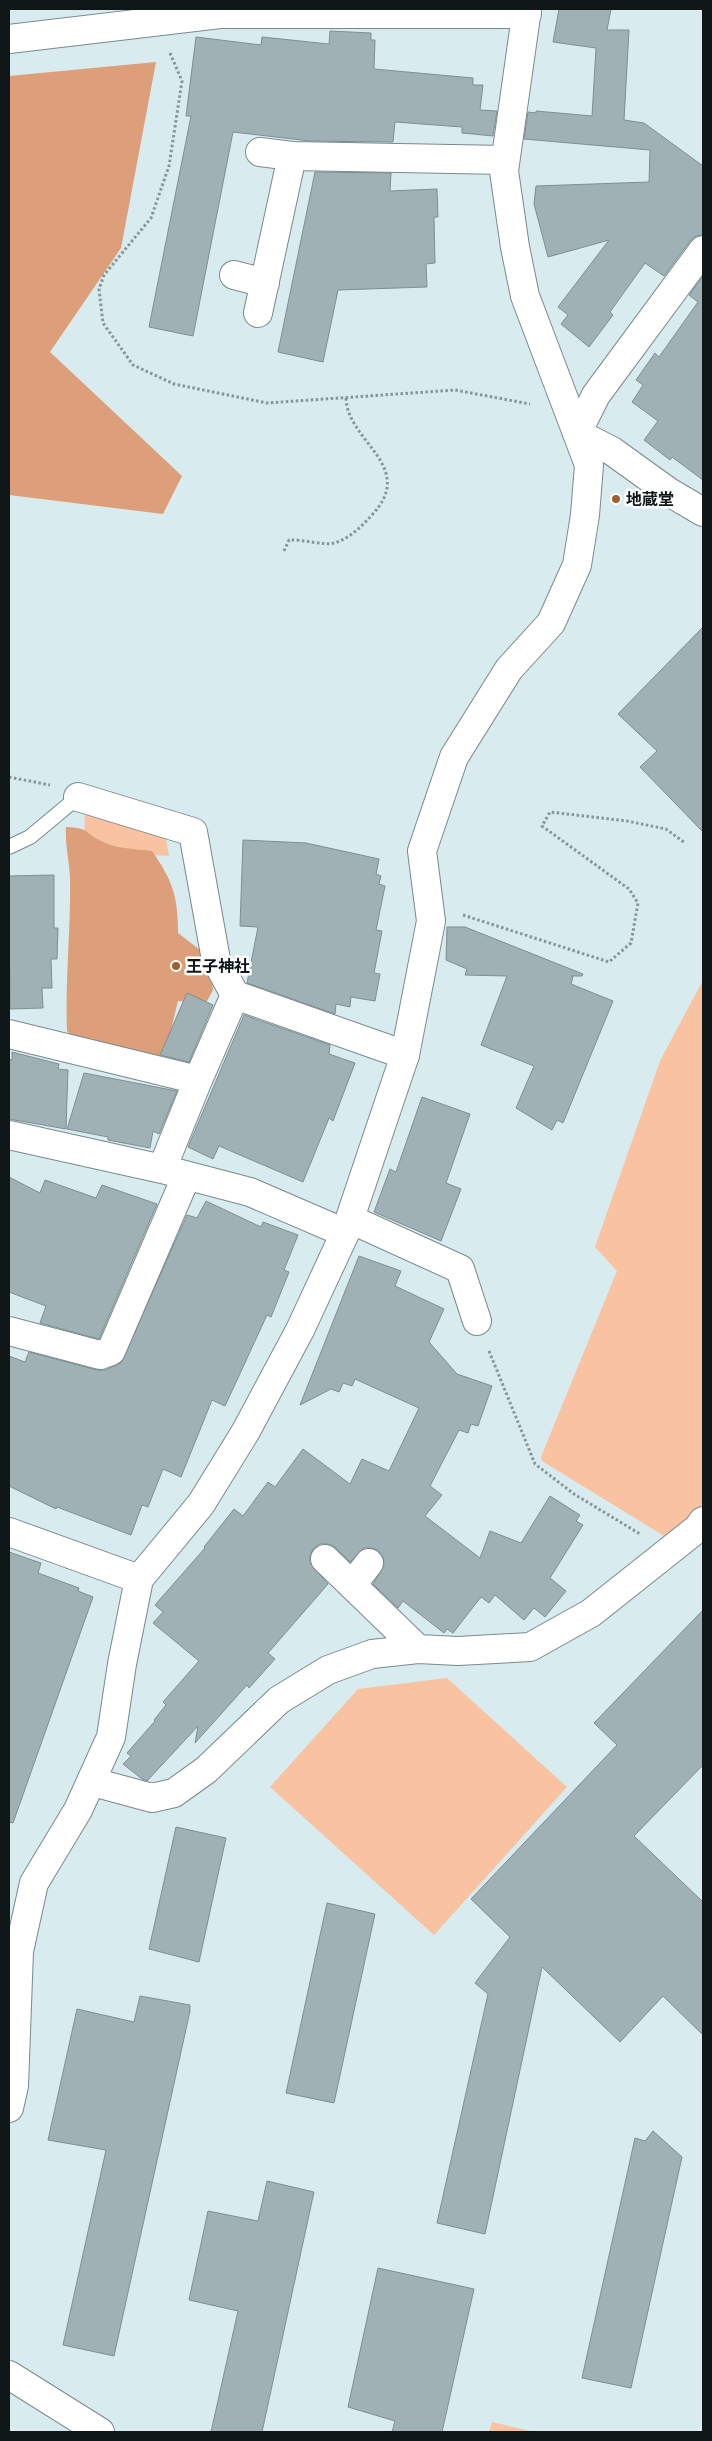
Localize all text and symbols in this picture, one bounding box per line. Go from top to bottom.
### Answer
place label: 地蔵堂 [626,489,674,510]
marker: 地蔵堂 [610,493,622,505]
place label: 王子神社 [186,956,250,977]
marker: 王子神社 [170,960,182,972]

